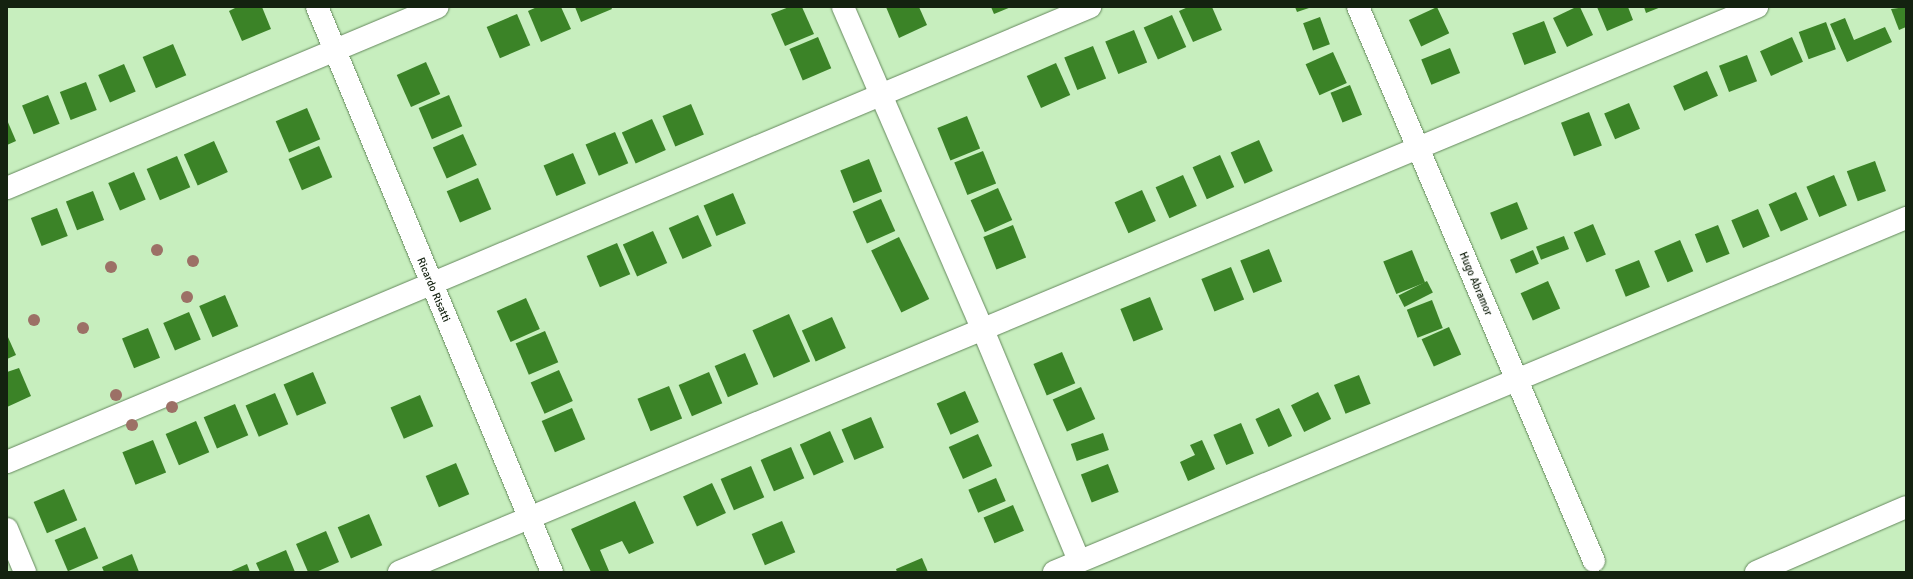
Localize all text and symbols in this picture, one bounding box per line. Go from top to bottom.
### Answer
street label: Hugo Abramor [1456,250,1494,318]
street label: Ricardo Risatti [413,256,453,324]

